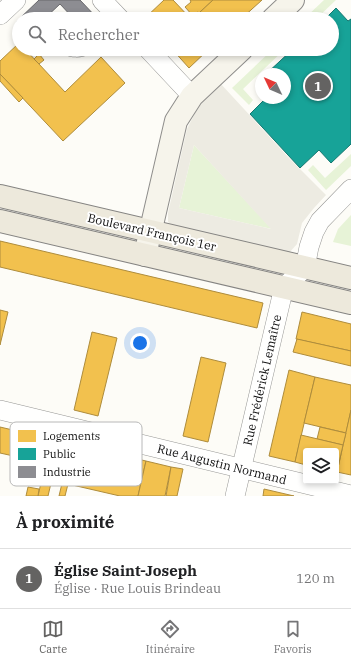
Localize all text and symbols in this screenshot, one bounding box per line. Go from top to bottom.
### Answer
search box [12,12,339,56]
icon: search [26,23,48,45]
text: Rechercher [58,25,139,44]
north arrow [255,68,291,104]
pin: 1 [305,71,331,101]
street label: Boulevard François 1er [86,210,218,254]
street label: Rue Frédérick Lemaître [240,313,284,447]
your location [130,333,150,353]
legend [10,422,142,486]
text: Logements [43,429,100,443]
street label: Rue Augustin Normand [156,441,288,487]
text: Public [43,447,76,461]
map controls [303,448,339,484]
button: layers [303,448,339,484]
text: Industrie [43,465,91,479]
text: À proximité [16,511,114,533]
text: Église Saint-Joseph [54,561,197,580]
text: 1 [25,570,33,587]
text: 120 m [296,570,335,587]
text: Église · Rue Louis Brindeau [54,580,221,597]
tab: Carte [39,618,67,656]
tab: Itinéraire [146,618,195,656]
tab: Favoris [274,618,312,656]

